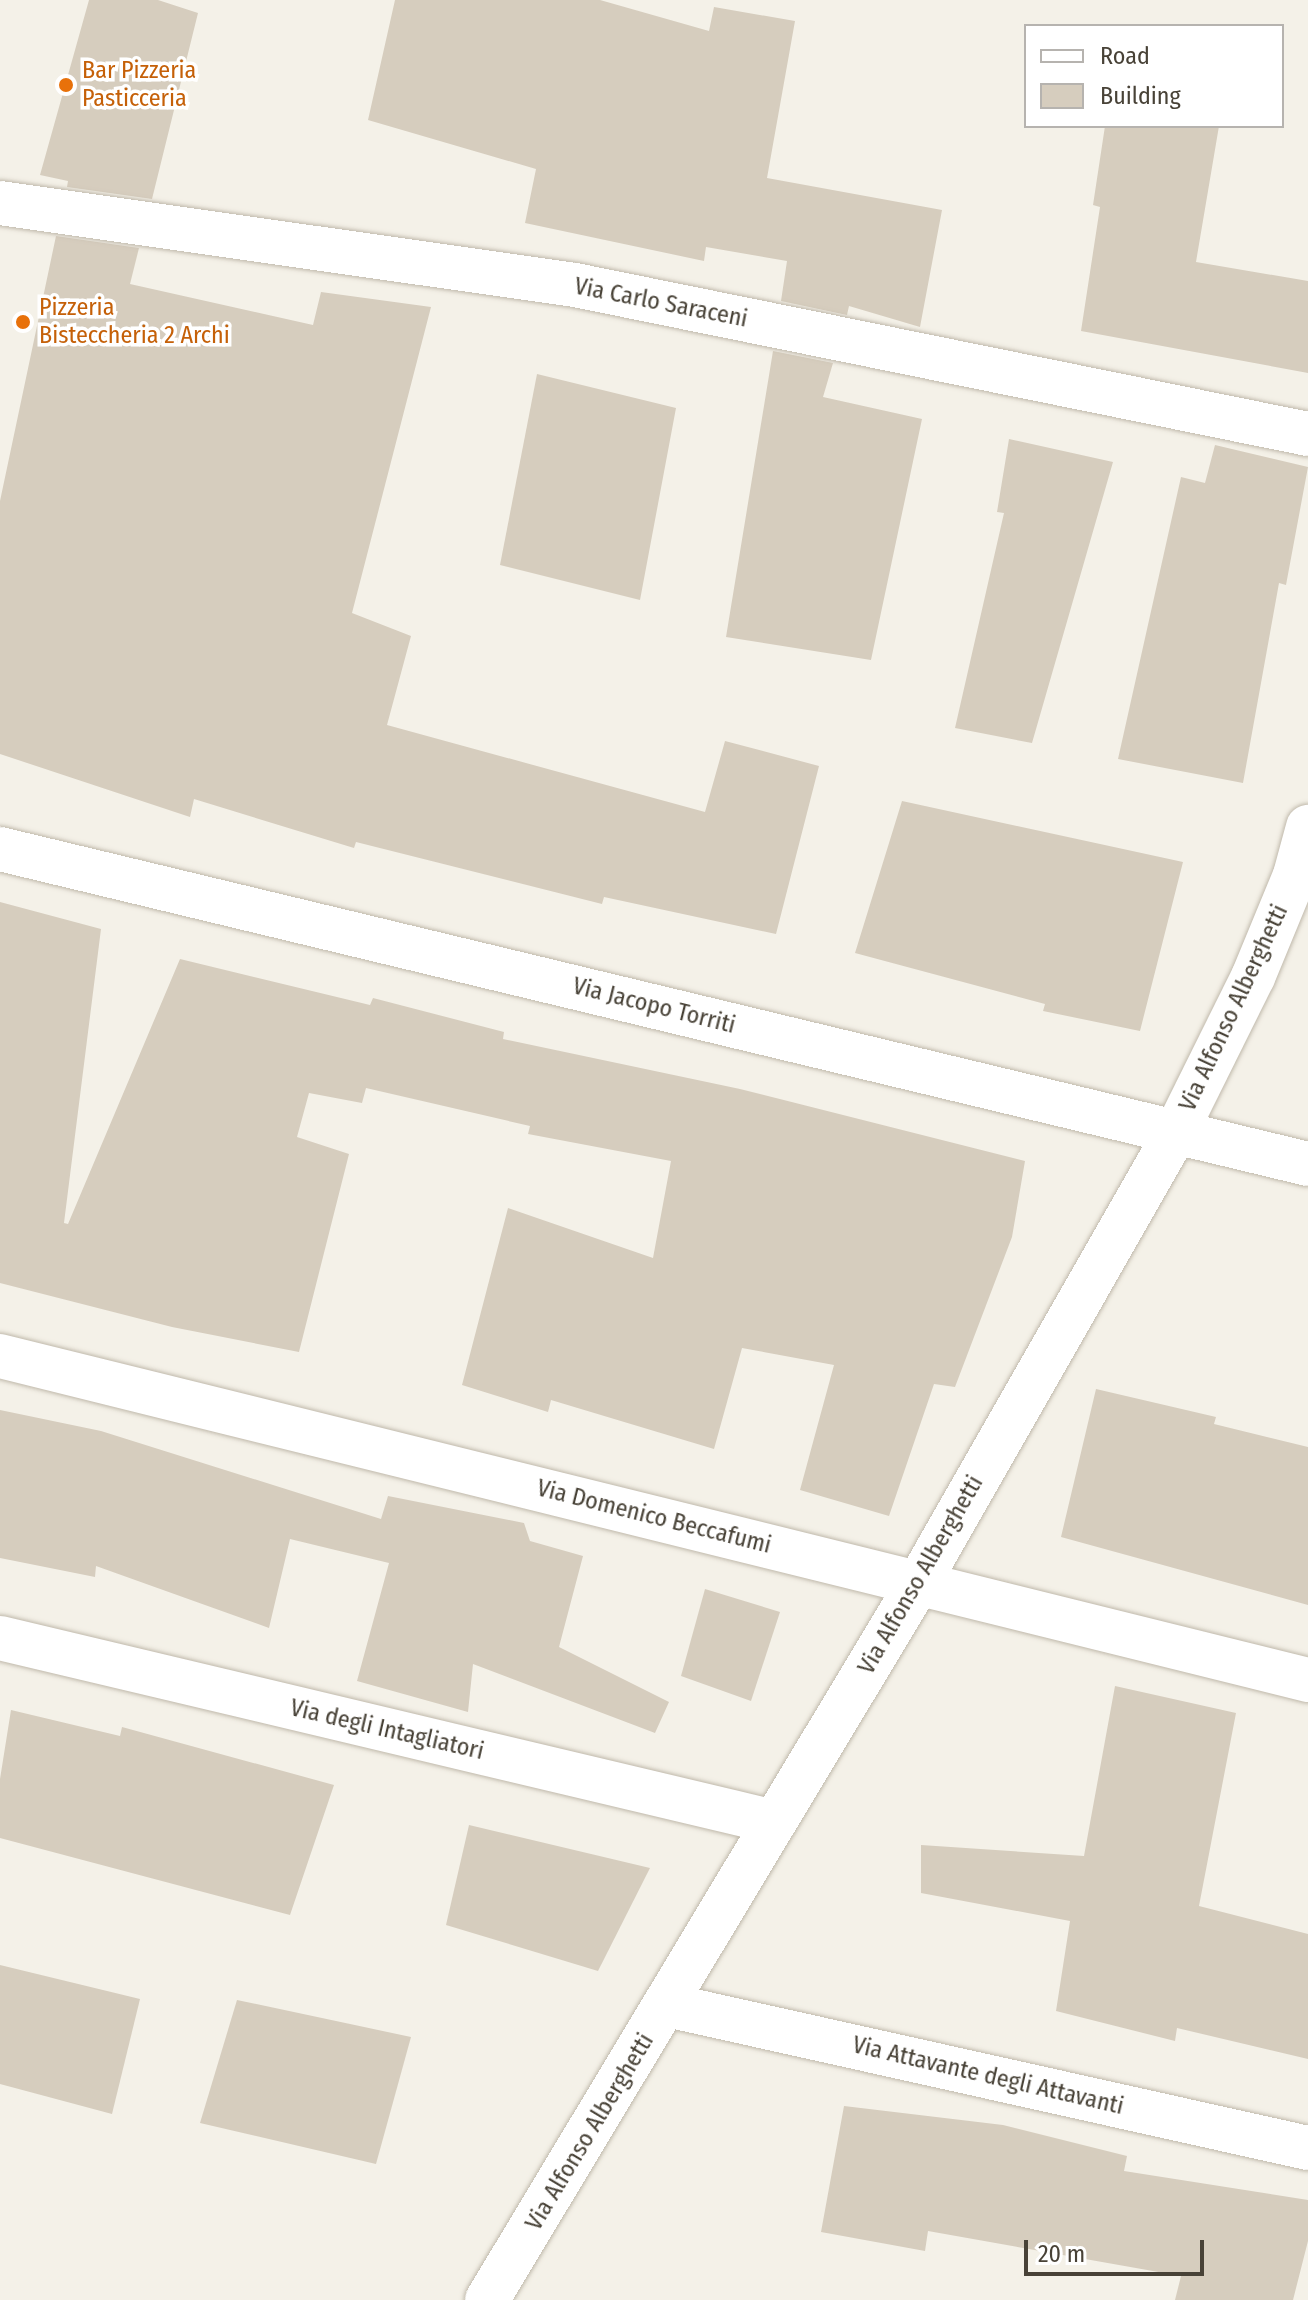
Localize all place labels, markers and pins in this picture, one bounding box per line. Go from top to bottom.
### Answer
place label: Bar Pizzeria Pasticceria [82,57,196,113]
marker: Bar Pizzeria Pasticceria [57,76,75,94]
place label: Pizzeria Bisteccheria 2 Archi [39,294,230,350]
marker: Pizzeria Bisteccheria 2 Archi [14,313,32,331]

